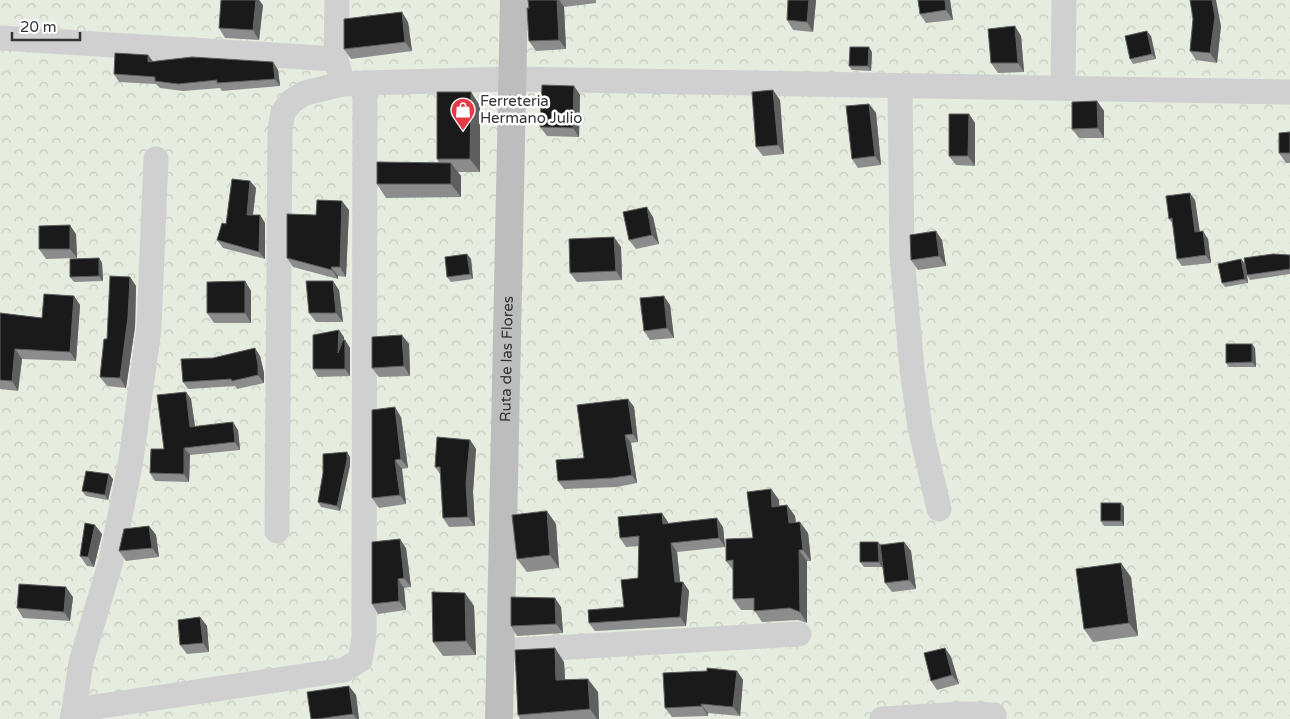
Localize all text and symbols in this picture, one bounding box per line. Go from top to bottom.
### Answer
scale bar [12,10,80,42]
text: 20 m [20,18,57,36]
place label: Ferreteria Hermano Julio [480,92,582,127]
shop icon: Ferreteria Hermano Julio [450,97,476,131]
street label: Ruta de las Flores [496,296,517,422]

